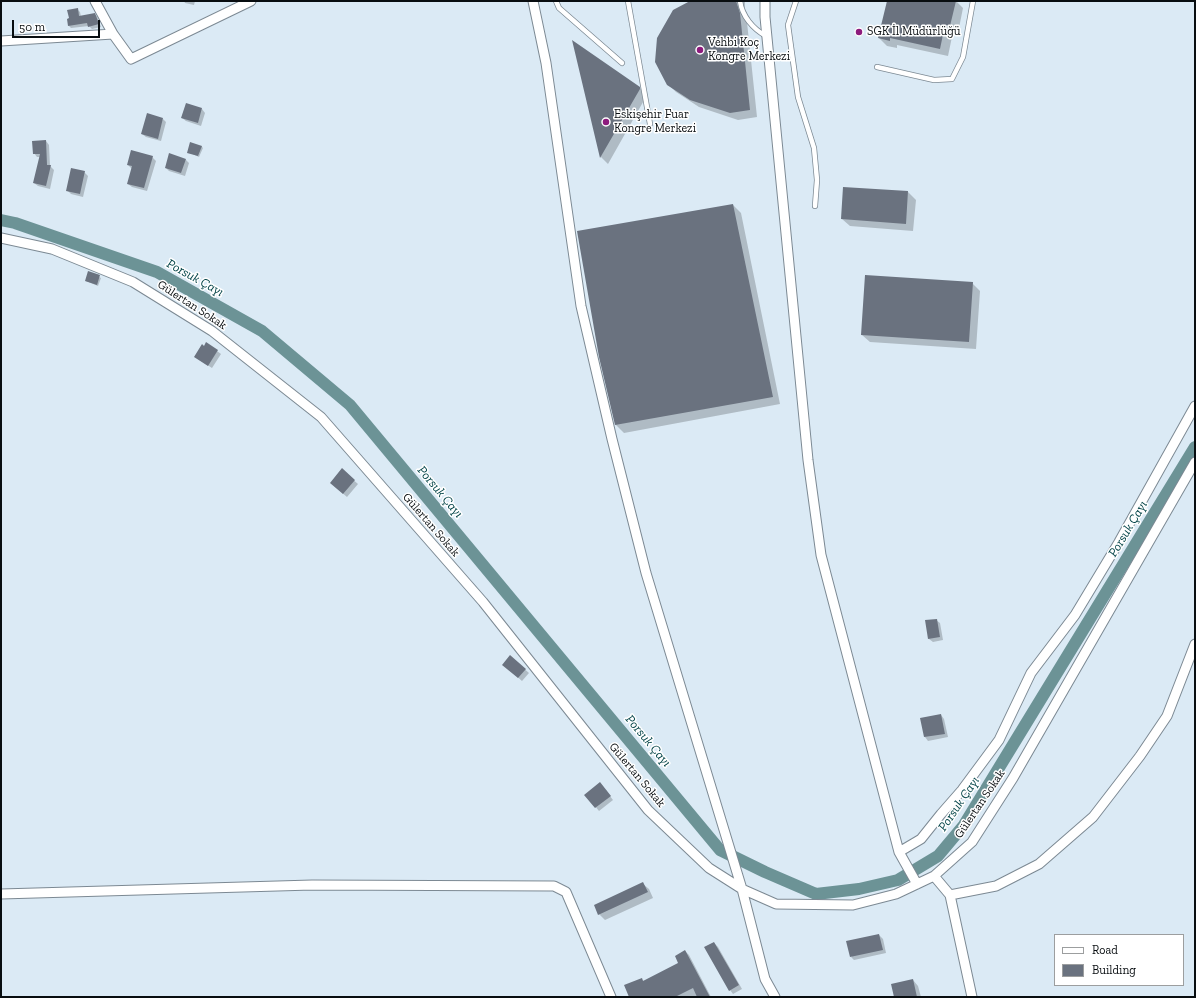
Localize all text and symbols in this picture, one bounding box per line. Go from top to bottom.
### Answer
scale bar [14,12,102,38]
text: 50 m [19,20,45,34]
place label: SGK İl Müdürlüğü [867,25,961,39]
marker: SGK İl Müdürlüğü [854,27,864,37]
place label: Vehbi Koç Kongre Merkezi [708,36,790,64]
marker: Vehbi Koç Kongre Merkezi [695,45,705,55]
place label: Eskişehir Fuar Kongre Merkezi [614,108,696,136]
marker: Eskişehir Fuar Kongre Merkezi [601,117,611,127]
water label: Porsuk Çayı [164,256,226,300]
street label: Gülertan Sokak [155,277,229,333]
water label: Porsuk Çayı [414,463,466,521]
street label: Gülertan Sokak [399,490,463,560]
water label: Porsuk Çayı [1105,498,1151,560]
water label: Porsuk Çayı [622,712,674,770]
street label: Gülertan Sokak [606,740,668,810]
street label: Gülertan Sokak [952,767,1008,841]
water label: Porsuk Çayı [935,774,983,834]
legend [1054,934,1184,986]
text: Road [1092,943,1118,957]
text: Building [1092,963,1136,977]

